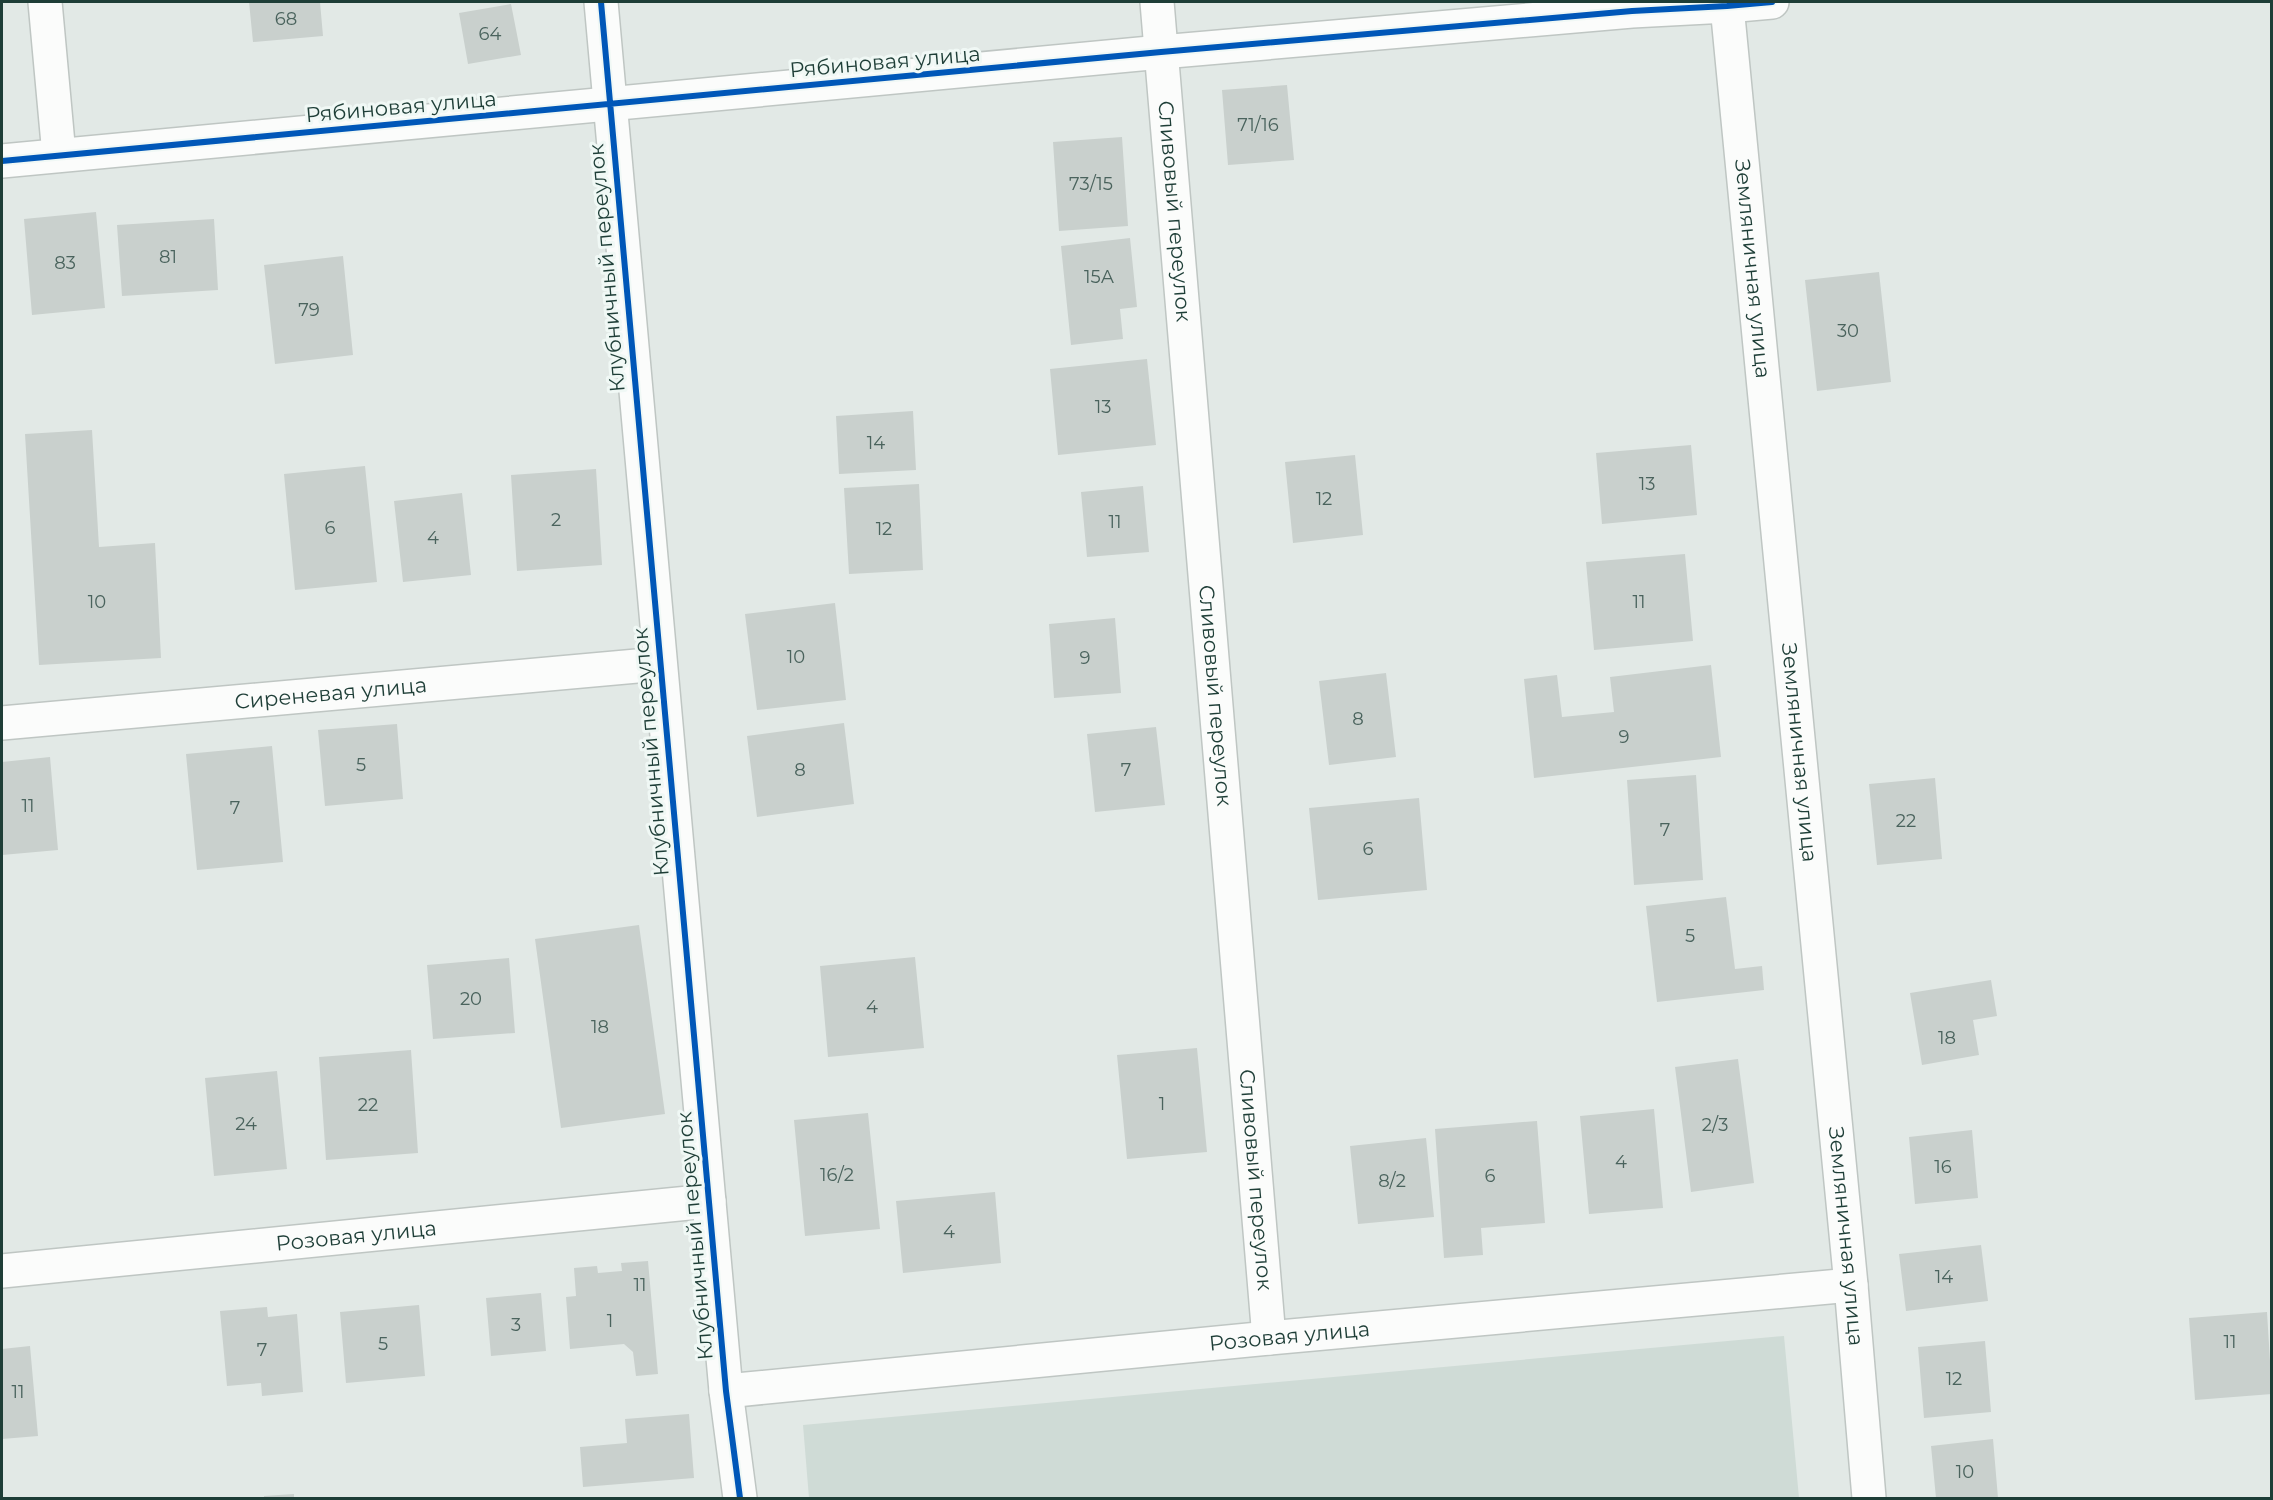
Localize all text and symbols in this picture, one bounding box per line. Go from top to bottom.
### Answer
house number: 68 [275,8,297,30]
house number: 64 [479,23,502,45]
street label: Рябиновая улица [788,41,981,82]
street label: Рябиновая улица [304,86,497,127]
street label: Сливовый переулок [1153,100,1197,323]
house number: 71/16 [1237,114,1279,136]
street label: Клубничный переулок [583,143,630,393]
street label: Земляничная улица [1730,158,1776,379]
house number: 73/15 [1069,173,1113,195]
house number: 81 [159,246,177,268]
house number: 83 [54,252,76,274]
house number: 15А [1084,266,1115,288]
house number: 79 [298,299,320,321]
house number: 30 [1837,320,1859,342]
house number: 13 [1095,396,1111,418]
house number: 14 [867,432,885,454]
house number: 13 [1639,473,1655,495]
house number: 12 [1316,488,1332,510]
house number: 2 [551,509,561,531]
house number: 11 [1109,511,1122,533]
house number: 6 [325,517,336,539]
house number: 12 [876,518,892,540]
house number: 4 [427,527,439,549]
street label: Сливовый переулок [1194,584,1237,807]
house number: 10 [88,591,106,613]
house number: 11 [1633,591,1646,613]
street label: Клубничный переулок [627,627,674,877]
street label: Земляничная улица [1777,642,1823,863]
house number: 10 [787,646,805,668]
house number: 9 [1080,647,1091,669]
street label: Сиреневая улица [233,672,428,714]
house number: 8 [1352,708,1364,730]
house number: 9 [1619,726,1630,748]
house number: 5 [356,754,366,776]
house number: 8 [794,759,806,781]
house number: 7 [1121,759,1131,781]
house number: 11 [22,795,35,817]
house number: 7 [230,797,240,819]
house number: 22 [1896,810,1916,832]
house number: 7 [1660,819,1670,841]
house number: 6 [1363,838,1374,860]
house number: 5 [1685,925,1695,947]
house number: 20 [460,988,482,1010]
house number: 4 [866,996,878,1018]
house number: 18 [591,1016,609,1038]
house number: 18 [1938,1027,1956,1049]
street label: Сливовый переулок [1235,1068,1278,1292]
house number: 1 [1159,1093,1165,1115]
house number: 22 [358,1094,378,1116]
street label: Клубничный переулок [671,1111,718,1361]
house number: 24 [235,1113,257,1135]
house number: 2/3 [1702,1114,1728,1136]
street label: Земляничная улица [1824,1125,1869,1347]
house number: 4 [1615,1151,1627,1173]
house number: 16 [1934,1156,1952,1178]
house number: 16/2 [820,1164,854,1186]
house number: 6 [1485,1165,1496,1187]
house number: 8/2 [1378,1170,1406,1192]
street label: Розовая улица [275,1215,438,1256]
house number: 4 [943,1221,955,1243]
house number: 14 [1935,1266,1953,1288]
house number: 11 [634,1274,647,1296]
house number: 1 [607,1310,613,1332]
house number: 3 [511,1314,521,1336]
street label: Розовая улица [1208,1316,1371,1356]
house number: 11 [2224,1331,2237,1353]
house number: 5 [378,1333,388,1355]
house number: 7 [257,1339,267,1361]
house number: 12 [1946,1368,1962,1390]
house number: 11 [12,1381,25,1403]
house number: 10 [1956,1461,1974,1483]

